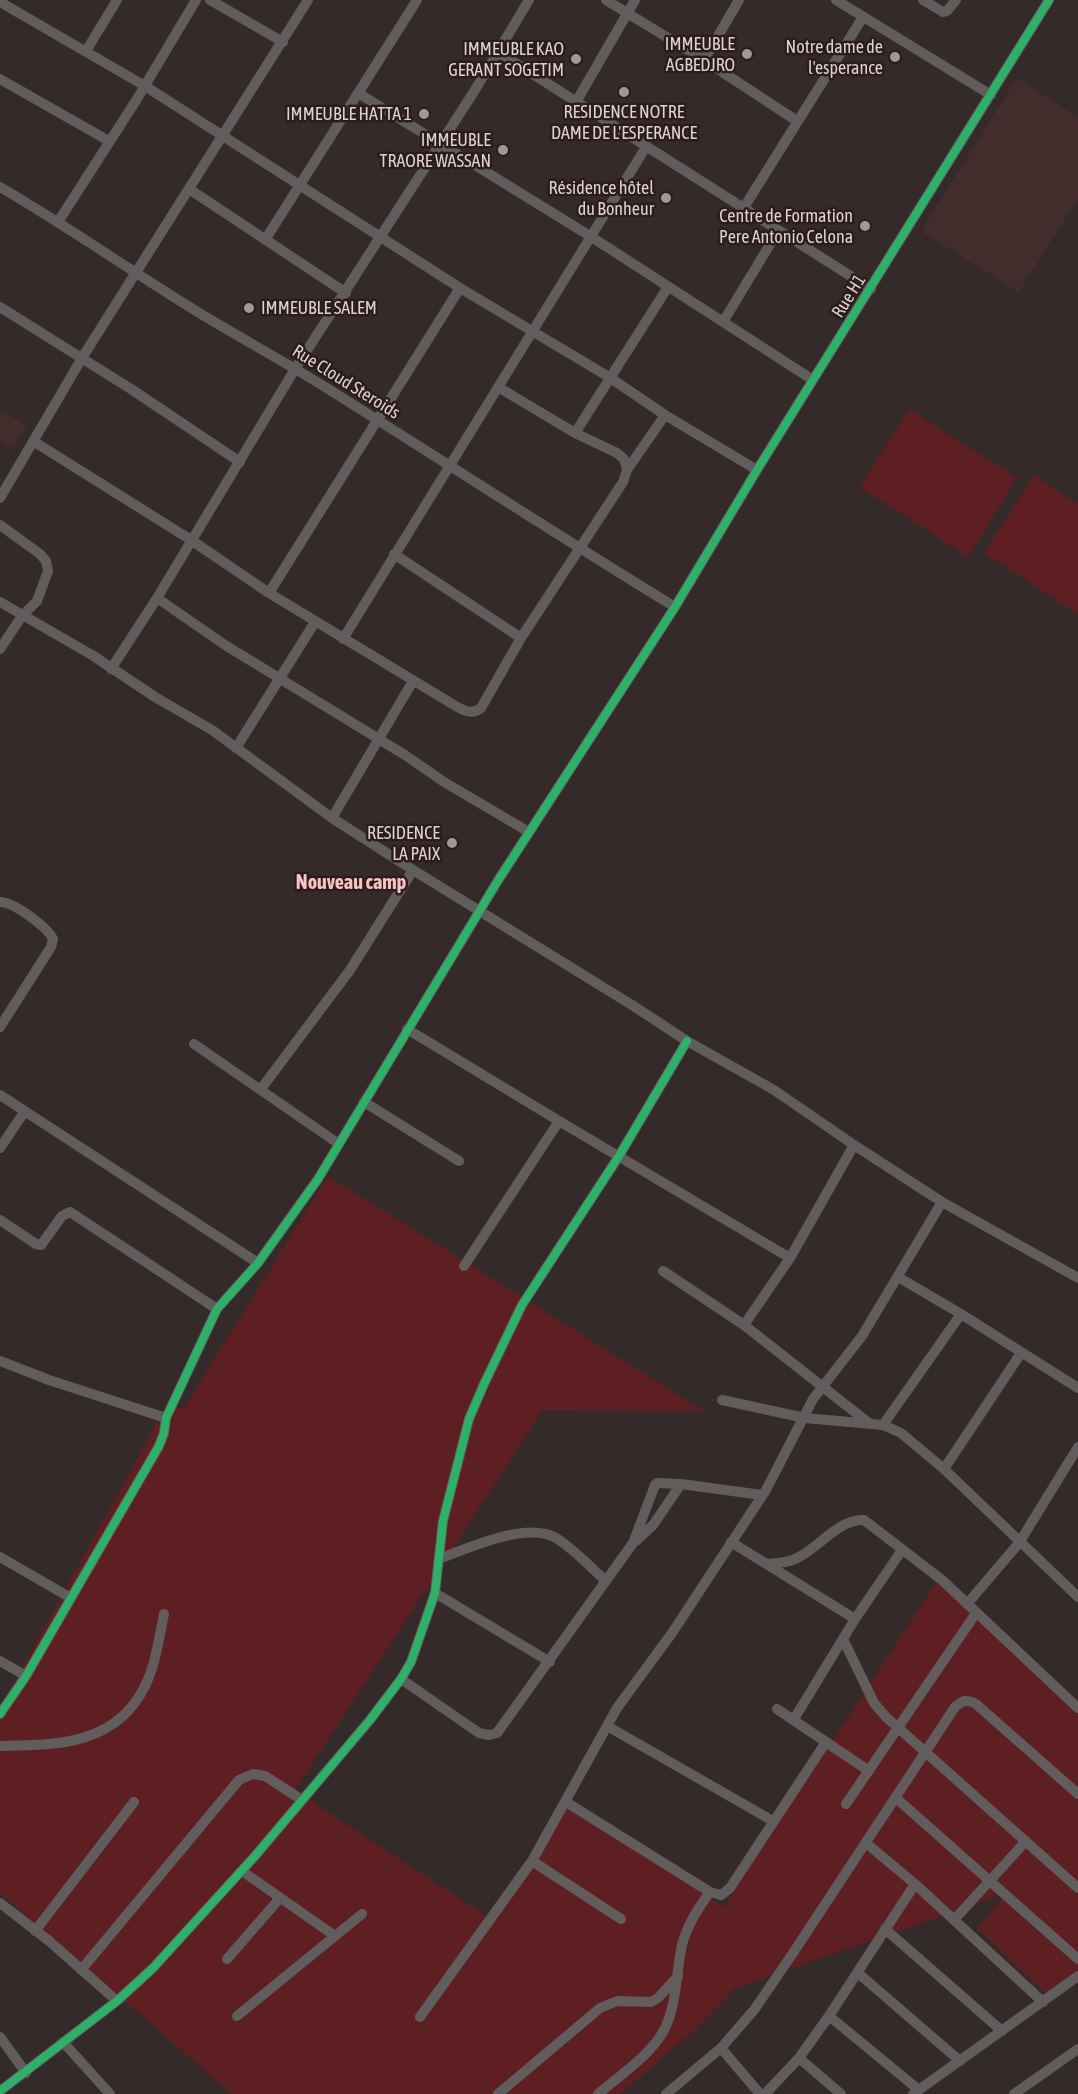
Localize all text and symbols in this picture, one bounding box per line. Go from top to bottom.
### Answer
place label: IMMEUBLE AGBEDJRO [665,33,735,76]
place label: Notre dame de l'esperance [786,36,883,78]
place label: IMMEUBLE KAO GERANT SOGETIM [448,38,564,80]
marker: IMMEUBLE AGBEDJRO [740,47,754,61]
marker: Notre dame de l'esperance [888,50,902,64]
marker: IMMEUBLE KAO GERANT SOGETIM [569,52,583,66]
marker: RESIDENCE NOTRE DAME DE L'ESPERANCE [617,85,631,99]
place label: RESIDENCE NOTRE DAME DE L'ESPERANCE [551,101,697,144]
place label: IMMEUBLE HATTA 1 [286,103,412,125]
marker: IMMEUBLE HATTA 1 [417,107,431,121]
place label: IMMEUBLE TRAORE WASSAN [380,129,491,172]
marker: IMMEUBLE TRAORE WASSAN [496,143,510,157]
place label: Résidence hôtel du Bonheur [548,177,654,219]
marker: Résidence hôtel du Bonheur [659,191,673,205]
place label: Centre de Formation Pere Antonio Celona [719,205,853,248]
marker: Centre de Formation Pere Antonio Celona [858,219,872,233]
street label: Rue H1 [827,270,871,322]
place label: IMMEUBLE SALEM [261,297,377,319]
marker: IMMEUBLE SALEM [242,301,256,315]
street label: Rue Cloud Steroids [288,340,404,424]
place label: RESIDENCE LA PAIX [367,822,440,864]
marker: RESIDENCE LA PAIX [445,836,459,850]
district label: Nouveau camp [296,871,406,895]

